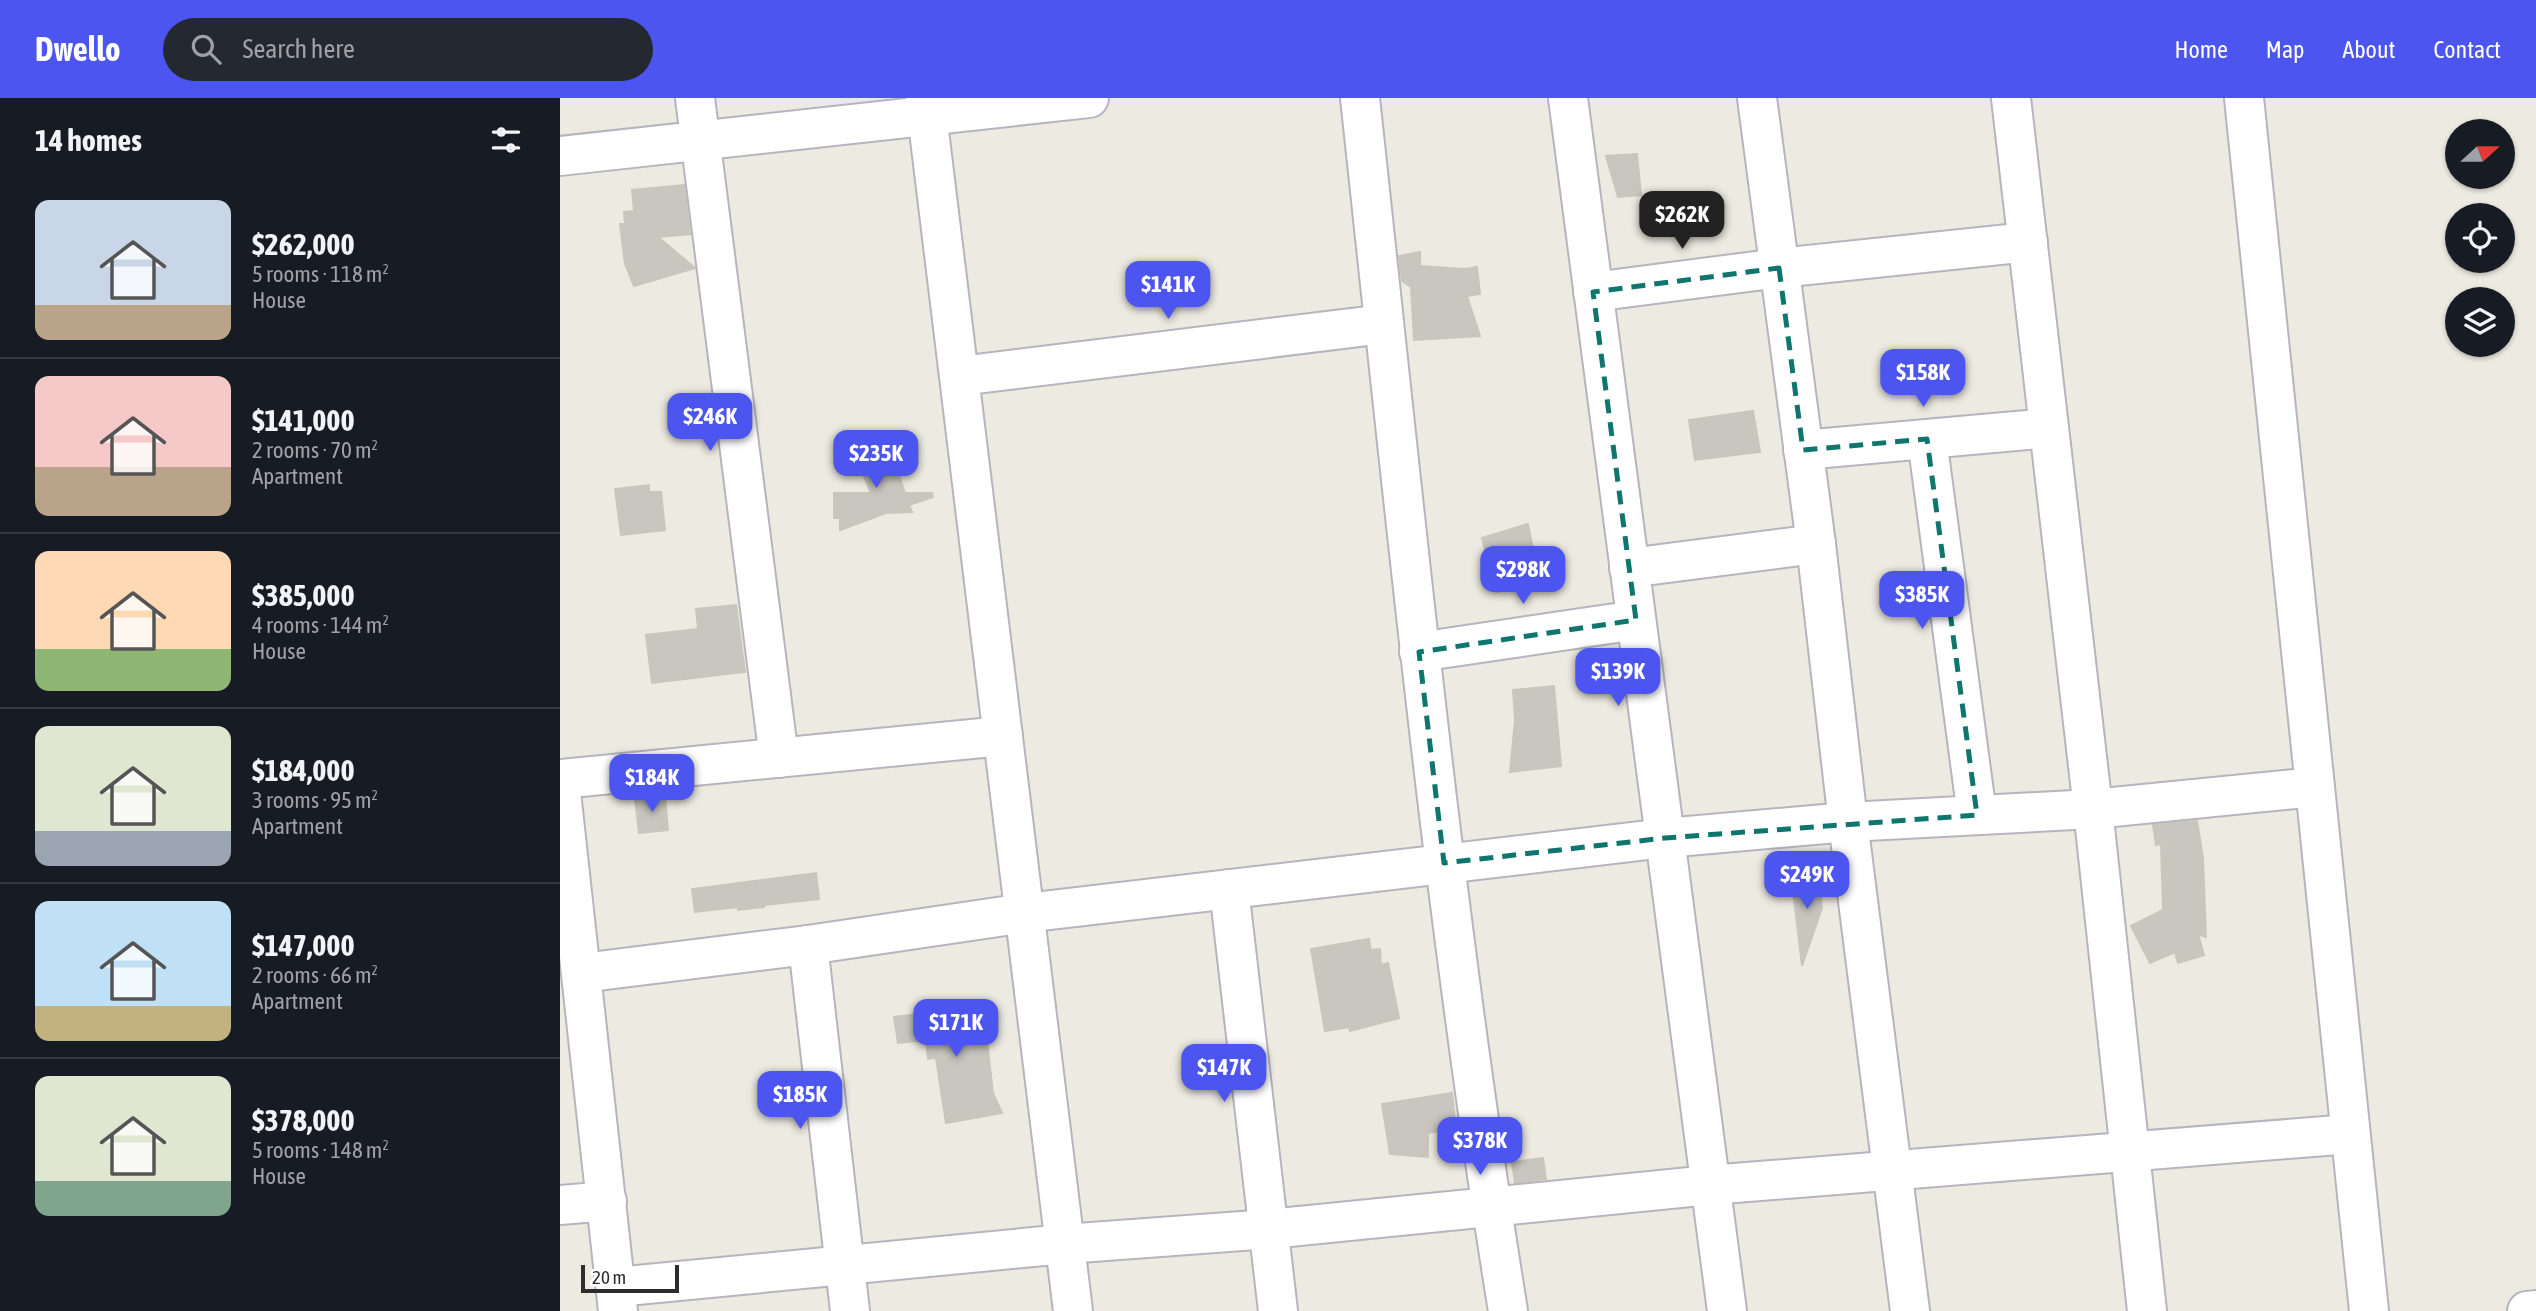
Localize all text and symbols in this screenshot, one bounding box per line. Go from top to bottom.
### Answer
search box [163,18,653,81]
text: Dwello [35,30,121,68]
icon: search [187,30,225,68]
text: Search here [243,34,355,64]
text: Home [2174,36,2228,63]
text: Map [2266,36,2304,63]
text: About [2342,36,2395,63]
text: Contact [2433,36,2501,63]
north arrow [2445,119,2515,189]
map controls [2445,119,2515,357]
icon: filters [487,121,525,159]
text: 14 homes [35,123,142,157]
pin: $262K [1633,192,1731,251]
text: $262K [1655,201,1709,227]
button: locate [2445,203,2515,273]
text: $262,000 [252,227,355,261]
icon: home [91,228,175,312]
text: 5 rooms · 118 m² [252,261,389,287]
pin: $141K [1119,262,1217,321]
text: $141K [1141,271,1195,297]
text: House [252,287,306,313]
button: layers [2445,287,2515,357]
pin: $158K [1874,350,1972,409]
text: $158K [1896,359,1950,385]
pin: $246K [661,394,759,453]
text: $141,000 [252,403,355,437]
text: $246K [683,403,737,429]
icon: home [91,404,175,488]
pin: $235K [827,430,925,490]
text: 2 rooms · 70 m² [252,437,378,463]
text: $235K [849,440,903,466]
text: Apartment [252,463,343,489]
pin: $298K [1474,546,1572,606]
text: $298K [1496,556,1550,582]
pin: $385K [1873,572,1971,631]
text: $385,000 [252,578,355,612]
icon: home [91,579,175,663]
text: $385K [1895,581,1949,607]
text: 4 rooms · 144 m² [252,612,389,638]
text: House [252,638,306,664]
pin: $139K [1569,648,1667,708]
text: $139K [1591,658,1645,684]
text: $184,000 [252,753,355,787]
icon: home [91,754,175,838]
pin: $184K [603,754,701,814]
text: $184K [625,764,679,790]
text: 3 rooms · 95 m² [252,787,378,813]
text: Apartment [252,813,343,839]
pin: $249K [1758,852,1856,911]
text: $249K [1780,861,1834,887]
text: $147,000 [252,928,355,962]
icon: home [91,929,175,1013]
text: 2 rooms · 66 m² [252,962,378,988]
text: Apartment [252,988,343,1014]
pin: $171K [907,1000,1005,1059]
text: $171K [929,1009,983,1035]
pin: $147K [1175,1044,1273,1104]
text: $147K [1197,1054,1251,1080]
pin: $185K [751,1072,849,1131]
text: $185K [773,1081,827,1107]
text: $378,000 [252,1103,355,1137]
icon: home [91,1104,175,1188]
pin: $378K [1431,1118,1529,1177]
text: $378K [1453,1127,1507,1153]
text: 5 rooms · 148 m² [252,1137,389,1163]
text: House [252,1163,306,1189]
scale bar [581,1262,679,1294]
text: 20 m [592,1266,626,1288]

